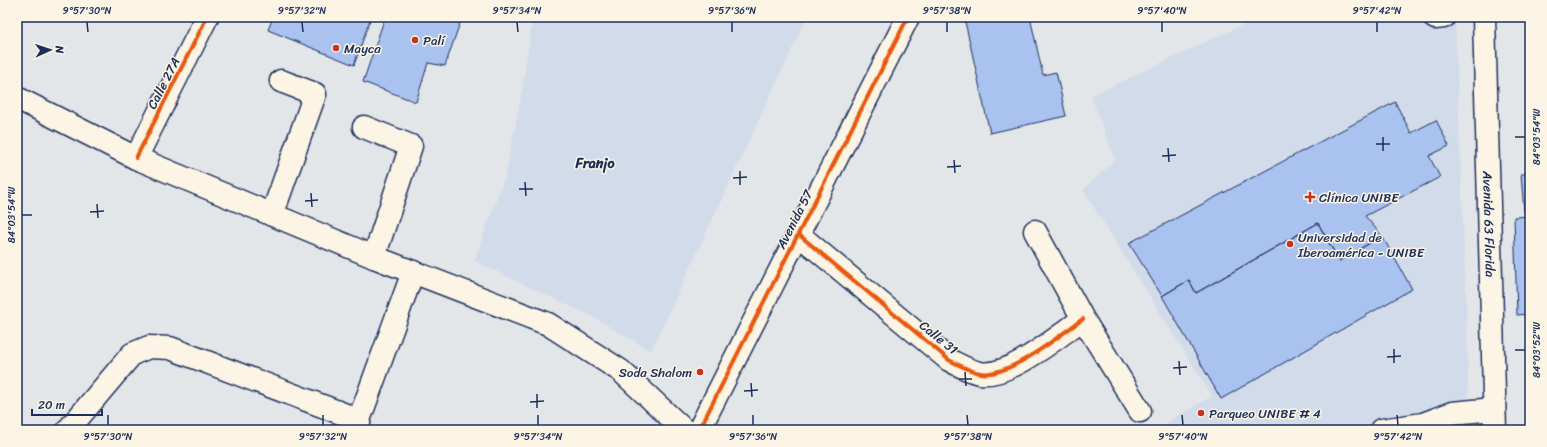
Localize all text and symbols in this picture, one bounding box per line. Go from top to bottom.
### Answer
text: 9°57'30"N [63,2,111,20]
text: 9°57'32"N [278,2,326,20]
text: 9°57'34"N [493,2,541,20]
text: 9°57'36"N [708,2,756,20]
text: 9°57'38"N [923,2,971,20]
text: 9°57'40"N [1137,2,1187,20]
text: 9°57'42"N [1352,2,1402,20]
place label: Palí [423,29,446,52]
north arrow [30,30,70,70]
marker: Palí [410,35,420,45]
place label: Mayca [344,37,381,60]
marker: Mayca [331,43,341,53]
text: N [50,44,69,54]
street label: Calle 27A [141,53,186,113]
text: 84°03'54"W [1528,109,1546,165]
district label: Franjo [574,151,615,176]
street label: Avenida 63 Florida [1476,169,1502,278]
street label: Avenida 57 [769,184,820,254]
place label: Clínica UNIBE [1319,186,1399,209]
text: 84°03'54"W [3,187,21,243]
marker: Clínica UNIBE [1304,191,1316,203]
place label: Universidad de Iberoamérica - UNIBE [1297,226,1425,264]
marker: Universidad de Iberoamérica - UNIBE [1285,239,1295,249]
street label: Calle 31 [914,314,964,361]
text: 84°03'52"W [1528,322,1546,378]
place label: Soda Shalom [619,361,692,384]
marker: Soda Shalom [695,367,705,377]
scale bar [32,391,102,417]
text: 20 m [38,394,65,416]
place label: Parqueo UNIBE # 4 [1209,402,1321,425]
marker: Parqueo UNIBE # 4 [1196,408,1206,418]
text: 9°57'30"N [84,428,132,446]
text: 9°57'32"N [299,428,347,446]
text: 9°57'34"N [514,428,562,446]
text: 9°57'36"N [729,428,777,446]
text: 9°57'38"N [944,428,992,446]
text: 9°57'40"N [1158,428,1208,446]
text: 9°57'42"N [1373,428,1423,446]

